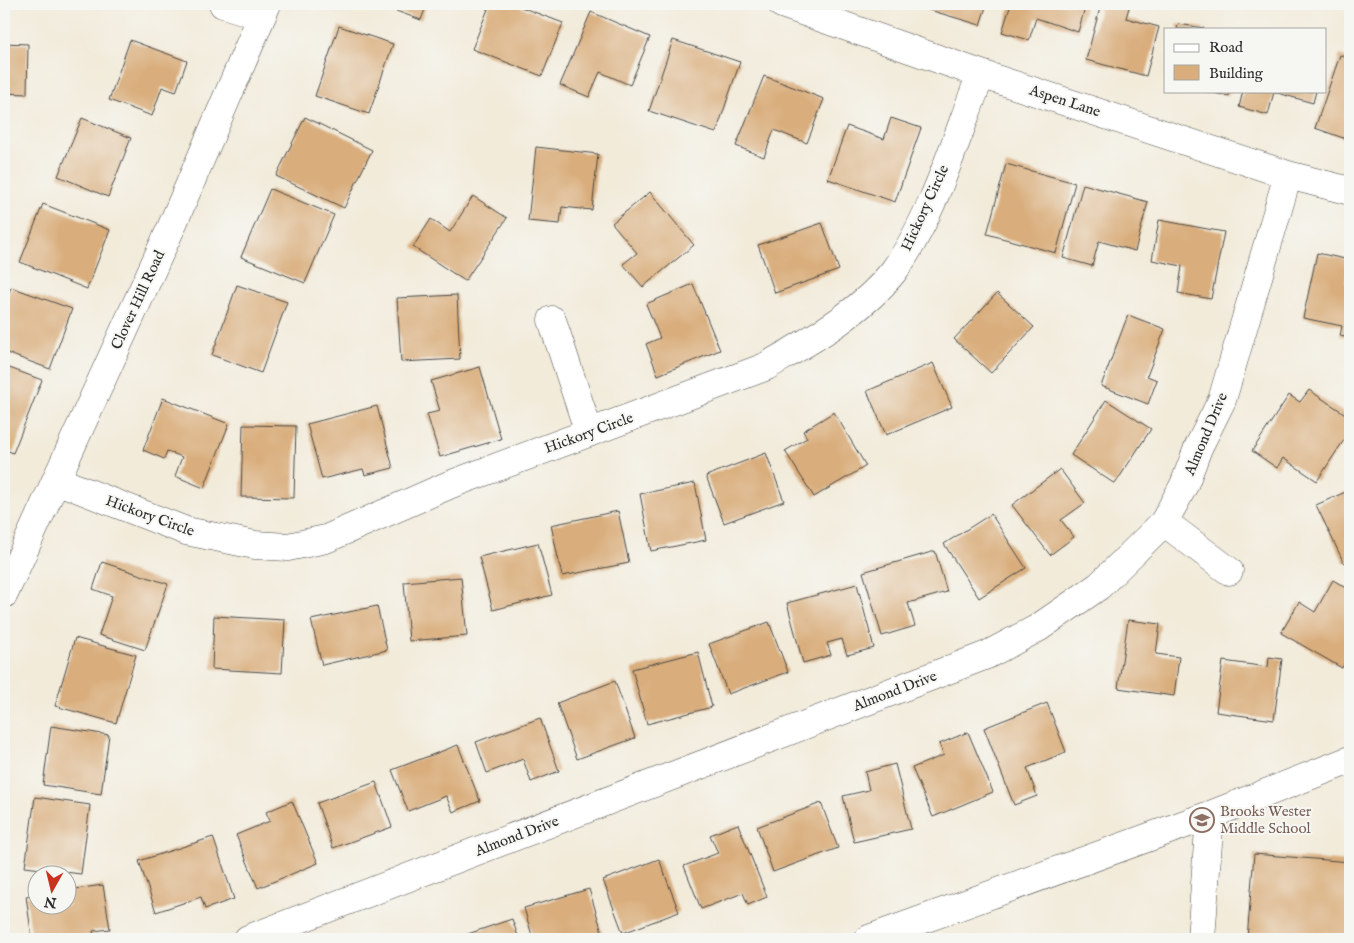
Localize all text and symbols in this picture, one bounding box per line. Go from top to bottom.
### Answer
legend [1164,28,1326,92]
text: Road [1209,38,1244,57]
text: Building [1209,64,1264,83]
street label: Aspen Lane [1026,80,1103,121]
street label: Hickory Circle [897,162,953,254]
street label: Clover Hill Road [107,246,170,353]
street label: Almond Drive [1180,390,1232,479]
street label: Hickory Circle [542,408,636,458]
street label: Hickory Circle [103,491,197,541]
street label: Almond Drive [850,666,940,716]
place label: Brooks Wester Middle School [1220,802,1312,838]
school or university icon: Brooks Wester Middle School [1189,807,1215,833]
street label: Almond Drive [472,811,562,861]
north arrow [28,866,78,916]
text: N [43,892,59,912]

